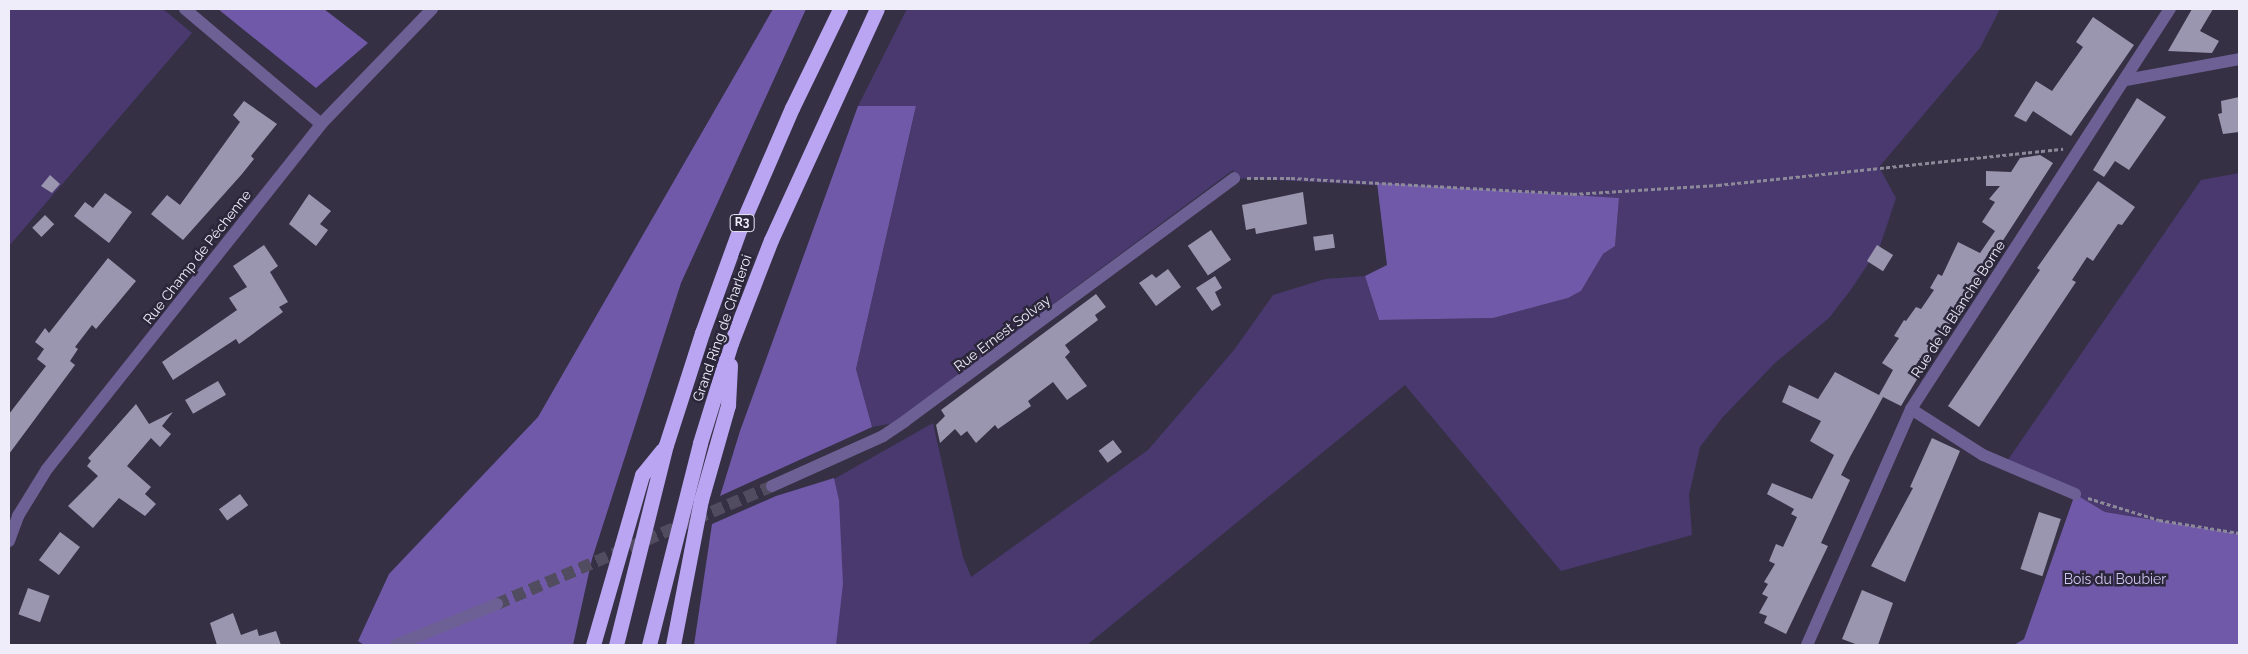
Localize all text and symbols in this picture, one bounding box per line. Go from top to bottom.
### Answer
street label: Rue Champ de Péchenne [139,187,255,327]
road number: R3 [730,214,754,232]
street label: Rue de la Blanche Borne [1907,237,2009,381]
street label: Grand Ring de Charleroi [689,252,755,404]
street label: Rue Ernest Solvay [950,291,1054,375]
park label: Bois du Boubier [2064,571,2166,587]

